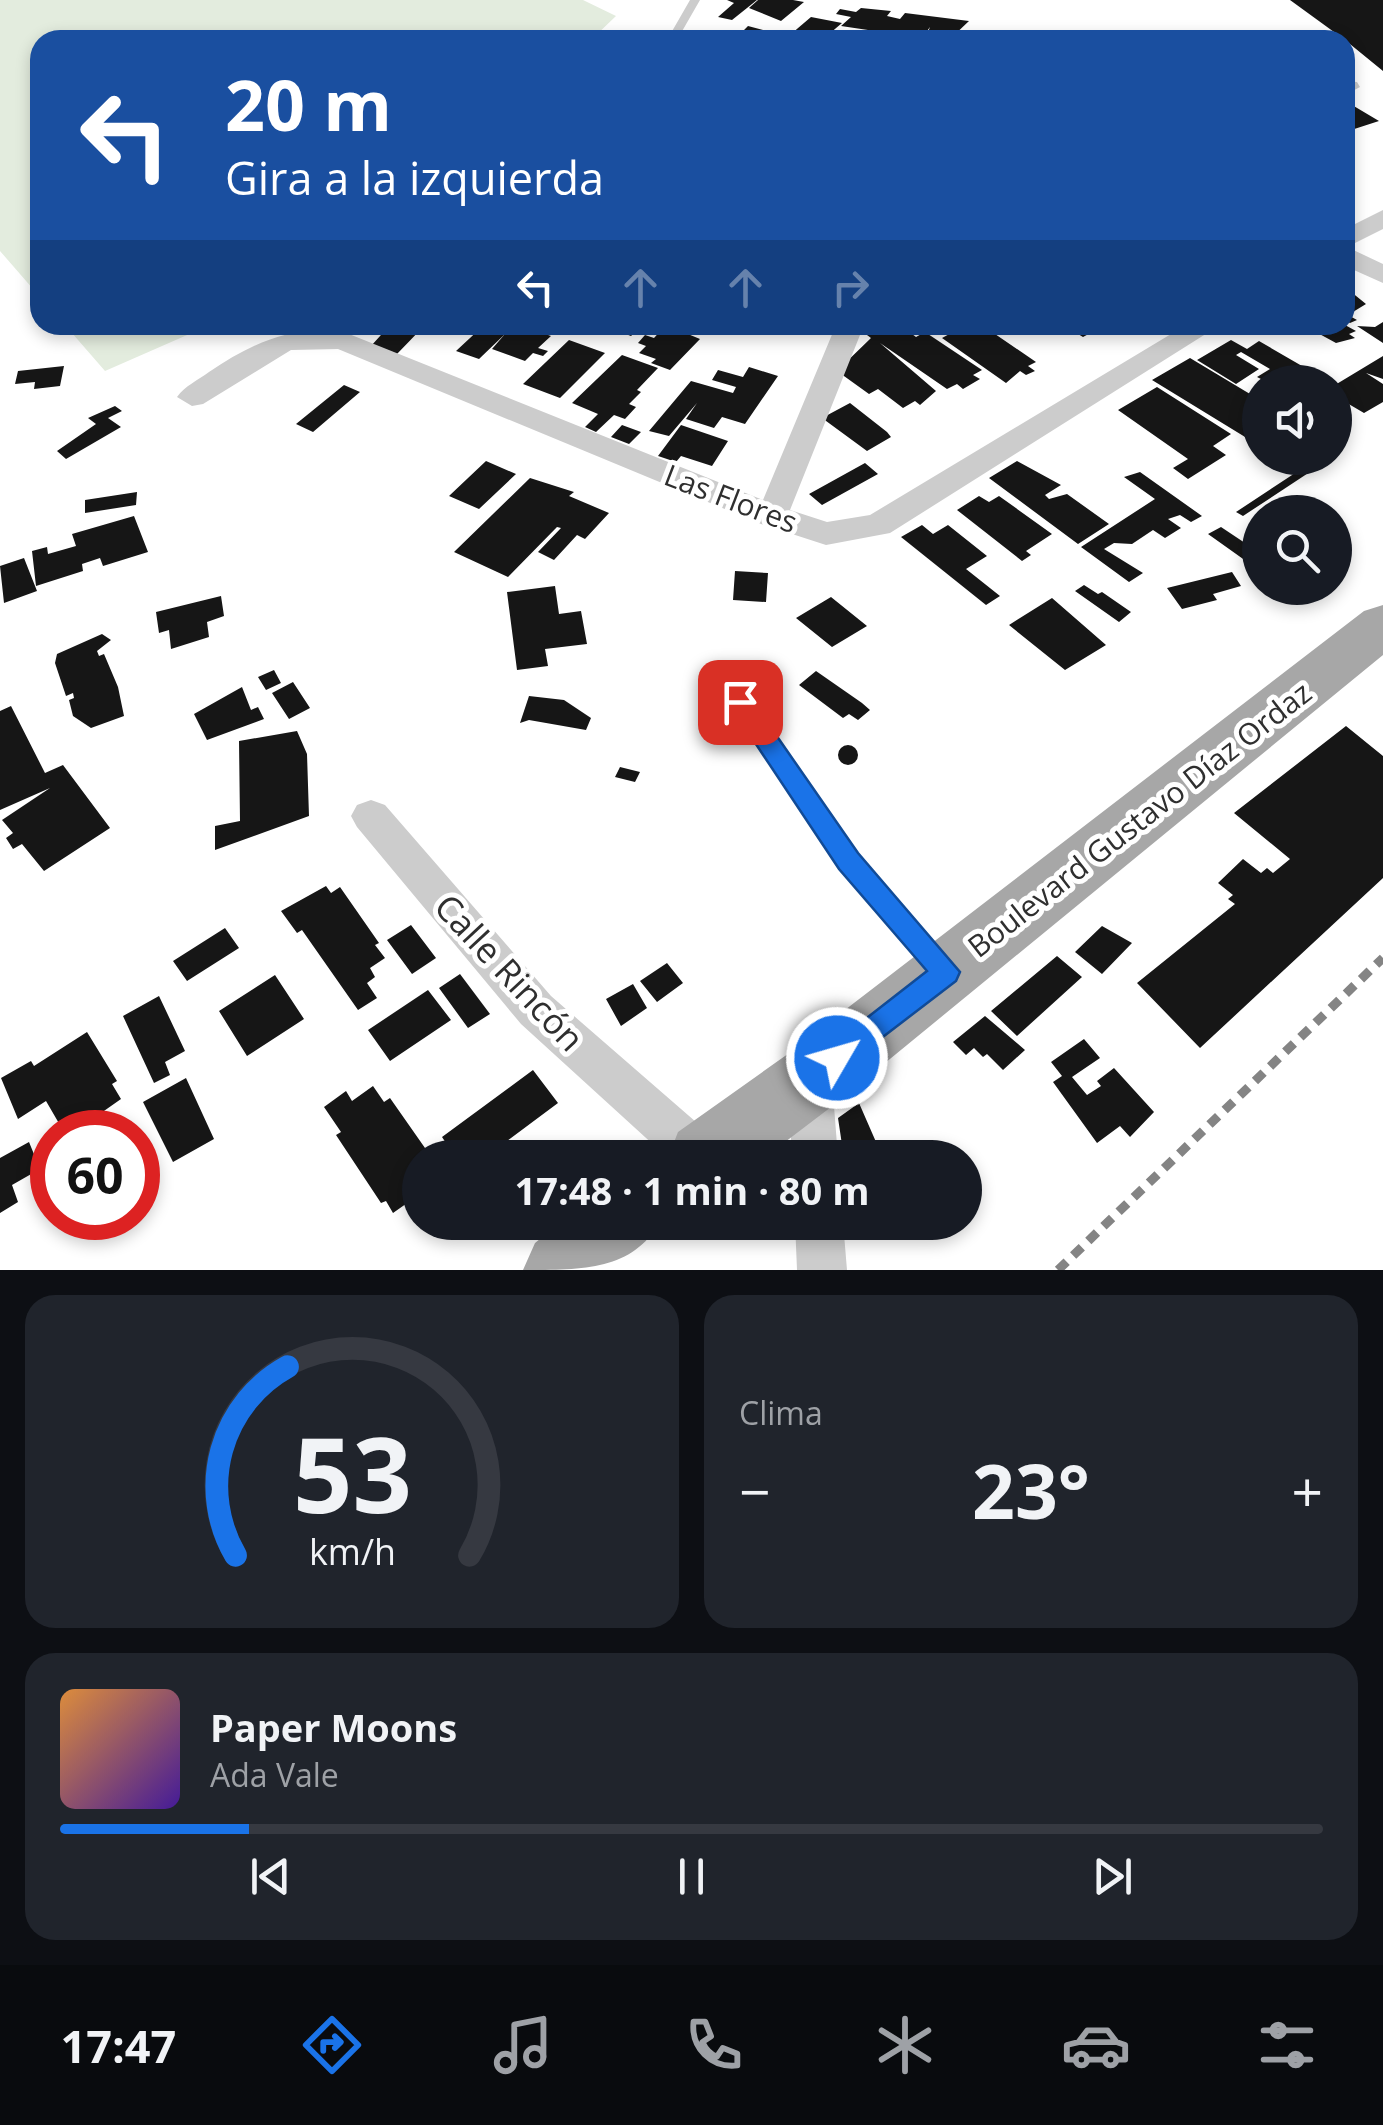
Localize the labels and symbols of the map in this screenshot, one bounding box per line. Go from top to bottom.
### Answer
street label: Las Flores [659,454,803,542]
pin [698,660,783,745]
street label: Boulevard Gustavo Díaz Ordaz [959,672,1319,966]
street label: Calle Rincón [425,883,595,1061]
position arrow [785,1006,889,1110]
speed limit sign: 60 [30,1110,160,1240]

